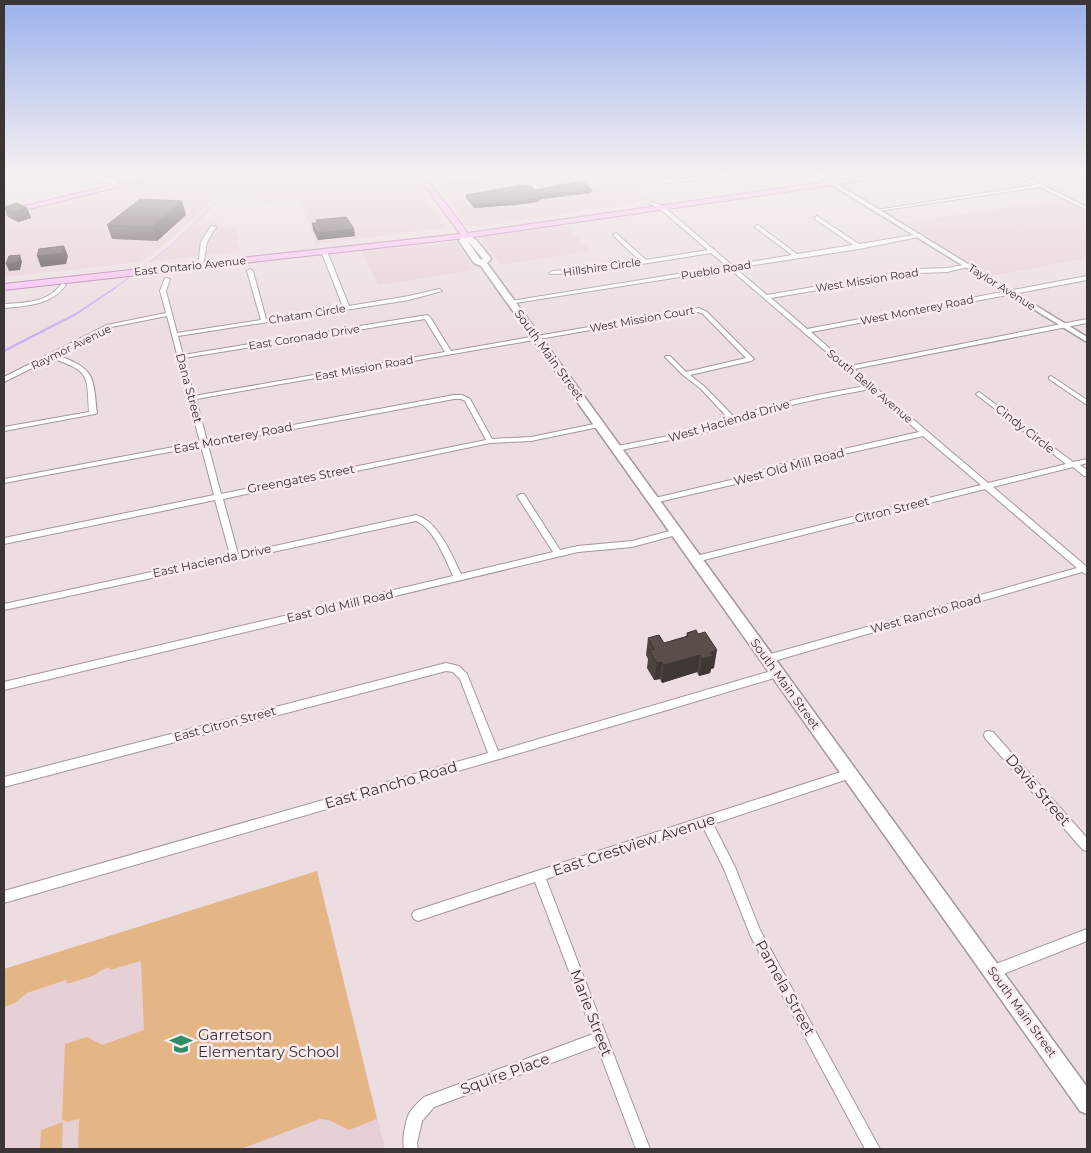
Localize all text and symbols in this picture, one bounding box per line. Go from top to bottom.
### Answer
street label: East Ontario Avenue [133,253,247,279]
street label: Hillshire Circle [562,255,642,279]
street label: Pueblo Road [680,258,752,282]
street label: Taylor Avenue [966,261,1039,313]
street label: West Mission Road [814,265,920,295]
street label: West Monterey Road [859,292,975,328]
street label: Chatam Circle [268,301,347,327]
street label: West Mission Court [588,303,696,335]
street label: South Main Street [511,306,587,403]
street label: Raymor Avenue [29,321,114,372]
street label: East Coronado Drive [248,321,361,353]
street label: South Belle Avenue [824,346,916,426]
street label: Dana Street [173,351,206,425]
street label: East Mission Road [314,352,414,384]
street label: West Hacienda Drive [666,396,791,445]
street label: Cindy Circle [993,401,1058,456]
street label: East Monterey Road [172,419,294,456]
street label: West Old Mill Road [732,445,846,489]
street label: Greengates Street [246,461,356,496]
street label: Citron Street [853,493,931,526]
street label: East Hacienda Drive [151,541,273,580]
street label: East Old Mill Road [285,586,395,625]
street label: West Rancho Road [869,591,983,636]
street label: South Main Street [747,635,823,732]
street label: East Citron Street [172,703,278,744]
street label: Davis Street [1002,750,1075,830]
street label: East Rancho Road [322,757,459,813]
street label: East Crestview Avenue [550,809,717,880]
street label: Pamela Street [751,937,820,1039]
street label: South Main Street [984,963,1060,1060]
street label: Marie Street [566,967,617,1059]
place label: Garretson Elementary School [198,1025,339,1061]
school or university icon: Garretson Elementary School [168,1031,194,1057]
street label: Squire Place [458,1049,552,1098]

